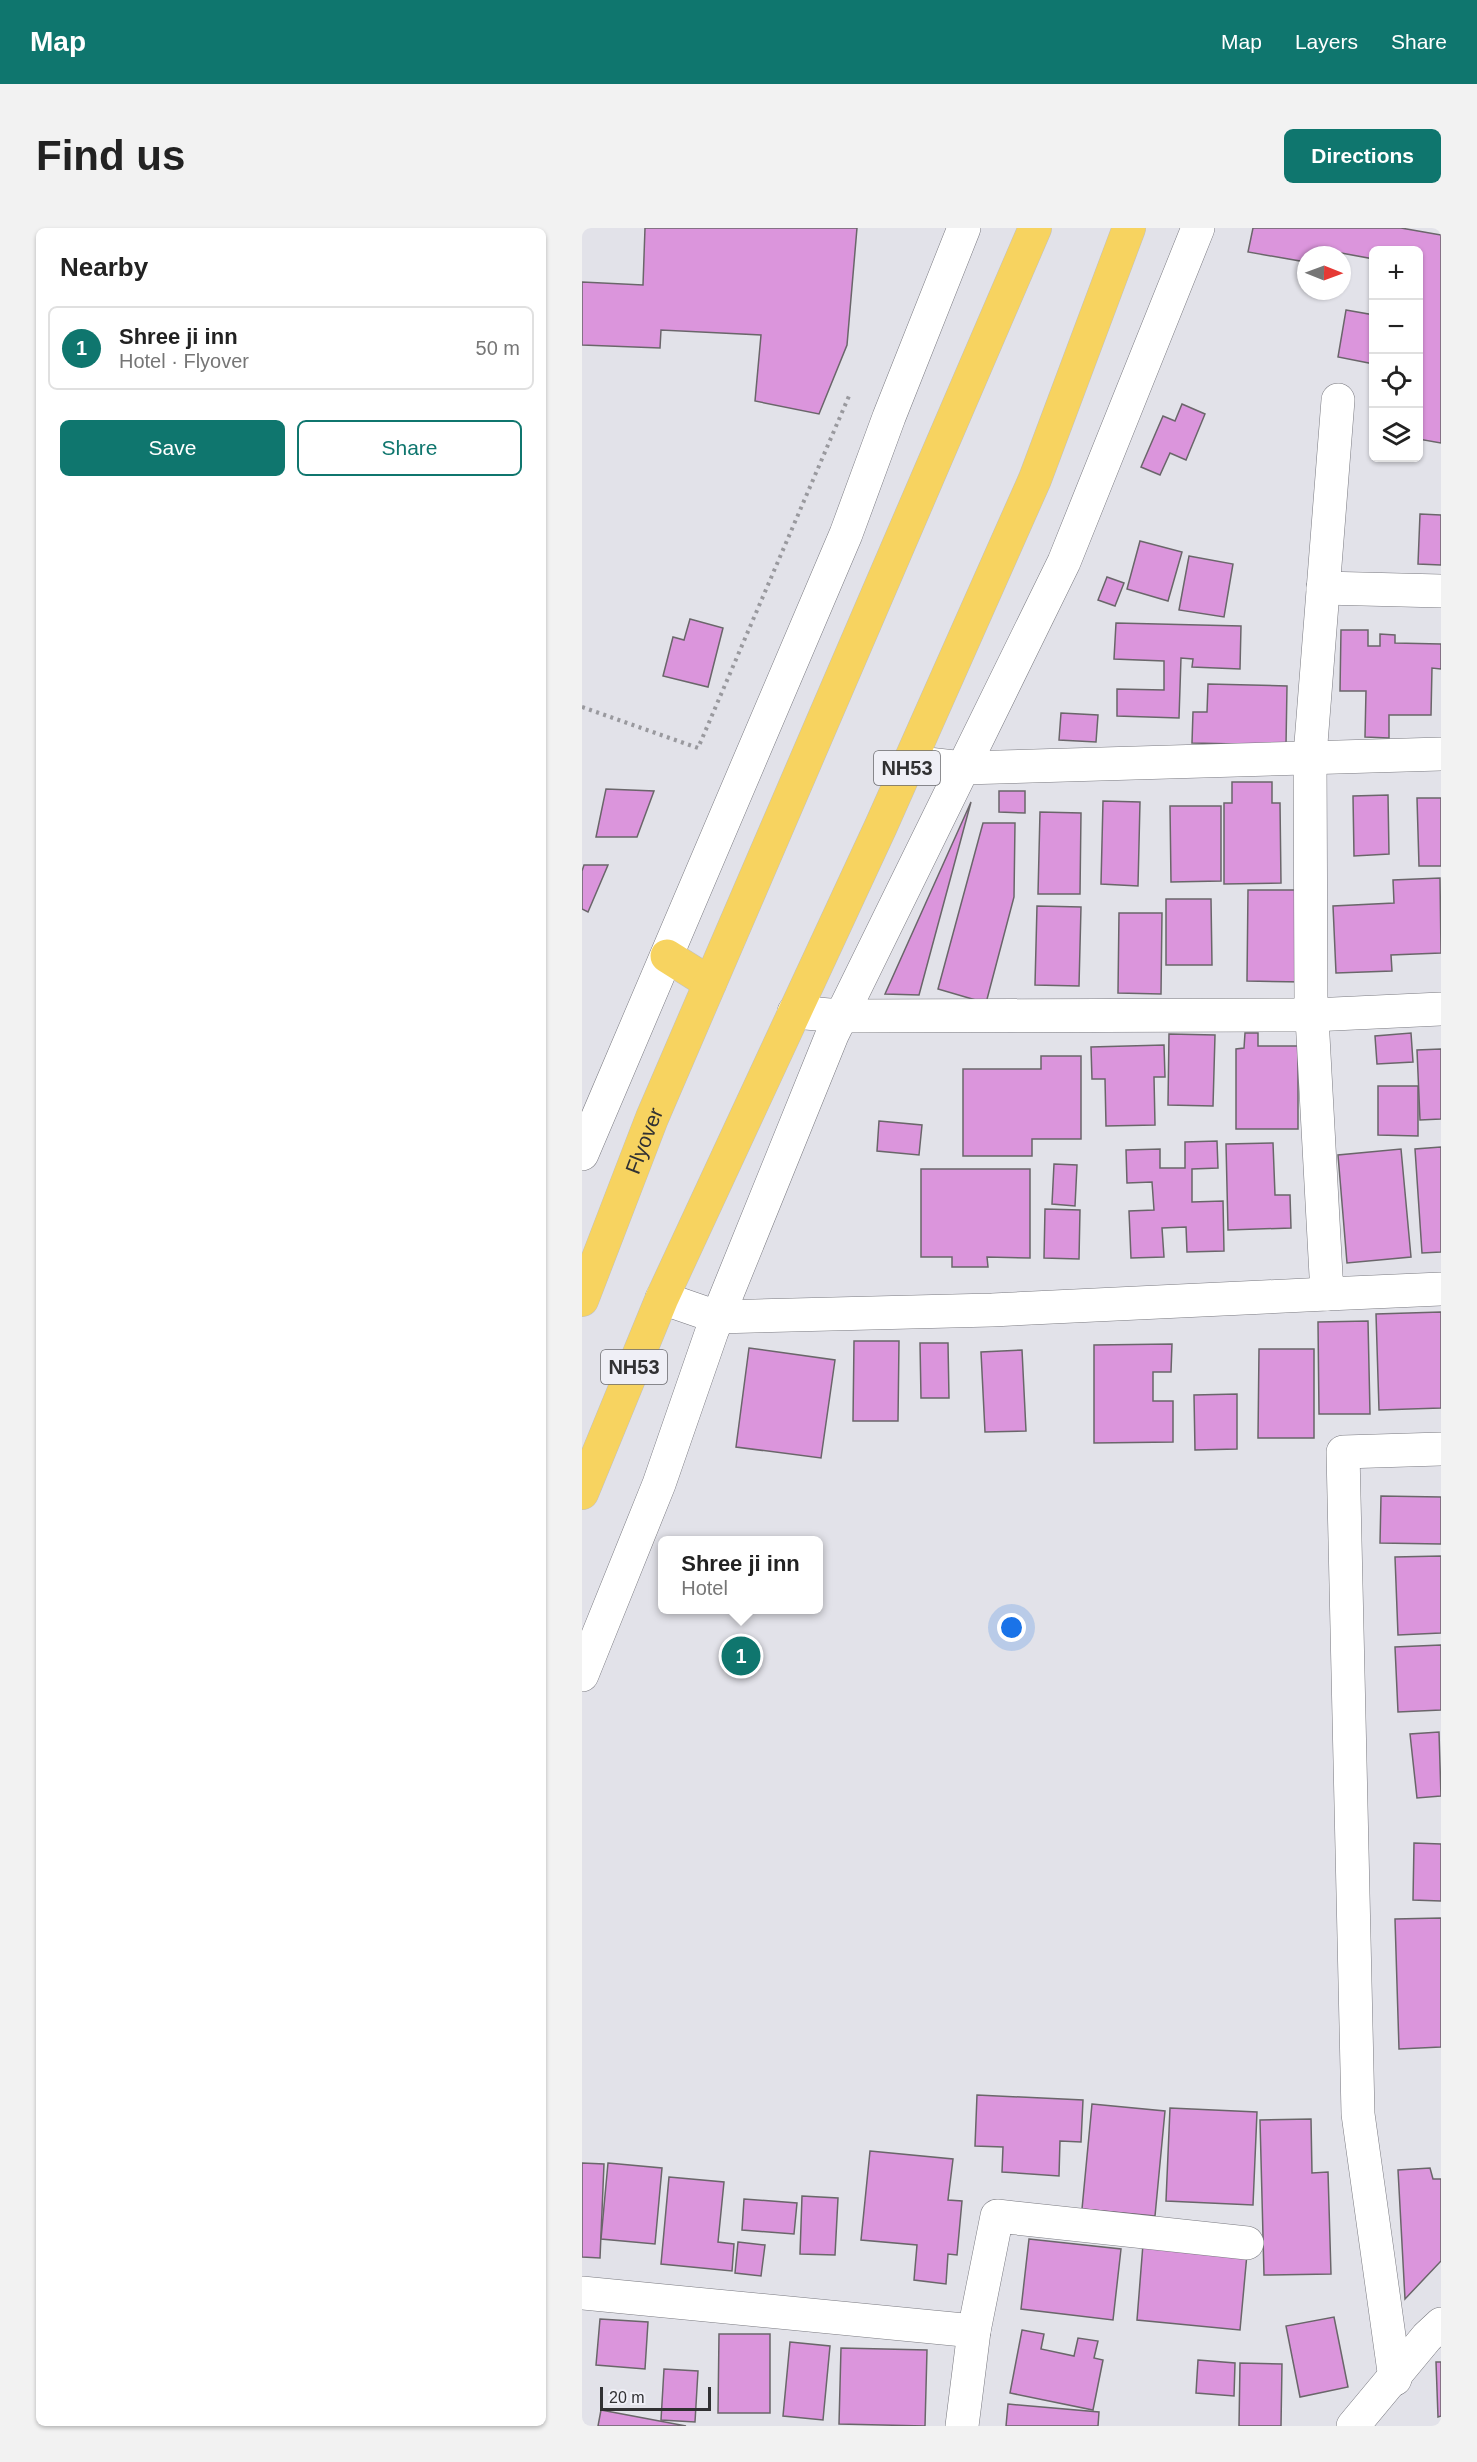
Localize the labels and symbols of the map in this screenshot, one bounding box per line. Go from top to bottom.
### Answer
north arrow [1297,246,1351,300]
road number: NH53 [874,751,940,785]
street label: Flyover [620,1104,667,1177]
road number: NH53 [601,1350,667,1384]
your location [997,1613,1026,1642]
pin: 1 [722,1634,760,1678]
scale bar [600,2384,711,2412]

